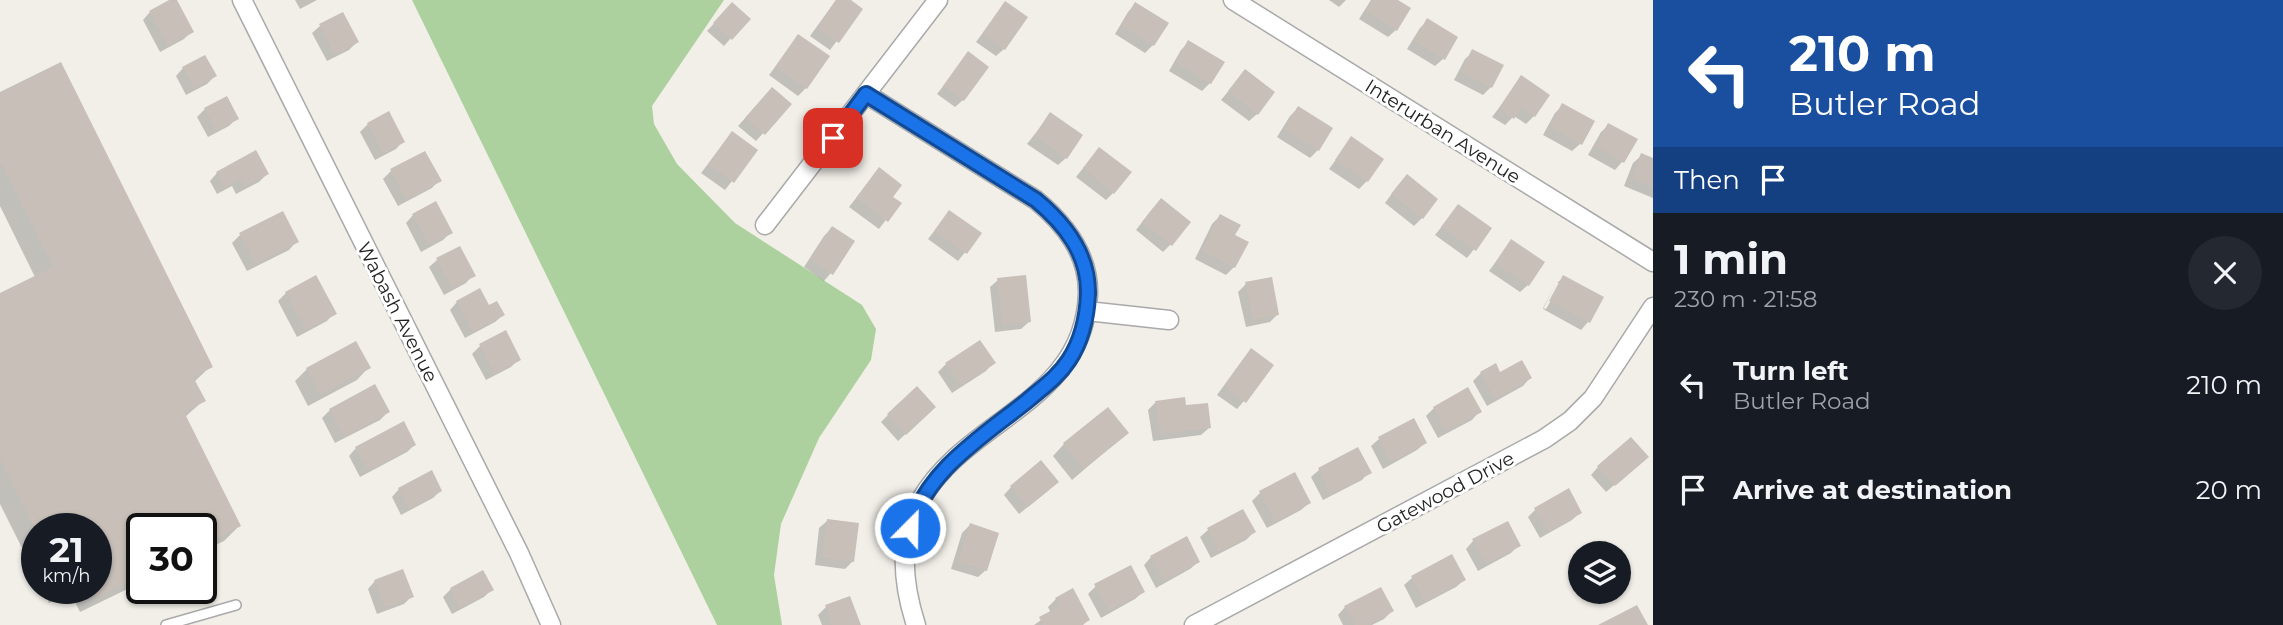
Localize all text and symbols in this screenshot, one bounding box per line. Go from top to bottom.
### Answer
text: 210 m [1789,24,1936,83]
icon: left [1674,28,1765,119]
street label: Interurban Avenue [1361,74,1525,189]
text: Butler Road [1789,84,1980,123]
pin [803,108,863,168]
icon: arrive [814,119,852,157]
icon: arrive [1754,161,1792,199]
text: Then [1674,164,1740,196]
text: 1 min [1674,233,1788,285]
button: close [2188,236,2262,310]
street label: Wabash Avenue [352,238,443,386]
text: 230 m · 21:58 [1674,285,1817,313]
text: Turn left [1733,355,1849,387]
icon: left [1674,366,1712,404]
text: 210 m [2186,369,2262,401]
text: Butler Road [1733,387,1871,415]
street label: Gatewood Drive [1373,447,1518,538]
icon: arrive [1674,471,1712,509]
text: Arrive at destination [1733,474,2012,506]
text: 20 m [2196,474,2262,506]
position arrow [873,491,947,565]
speed limit sign: 30 [126,513,217,604]
text: 21 [49,528,84,571]
map controls [1568,541,1631,604]
button: layers [1568,541,1631,604]
text: km/h [42,565,91,587]

